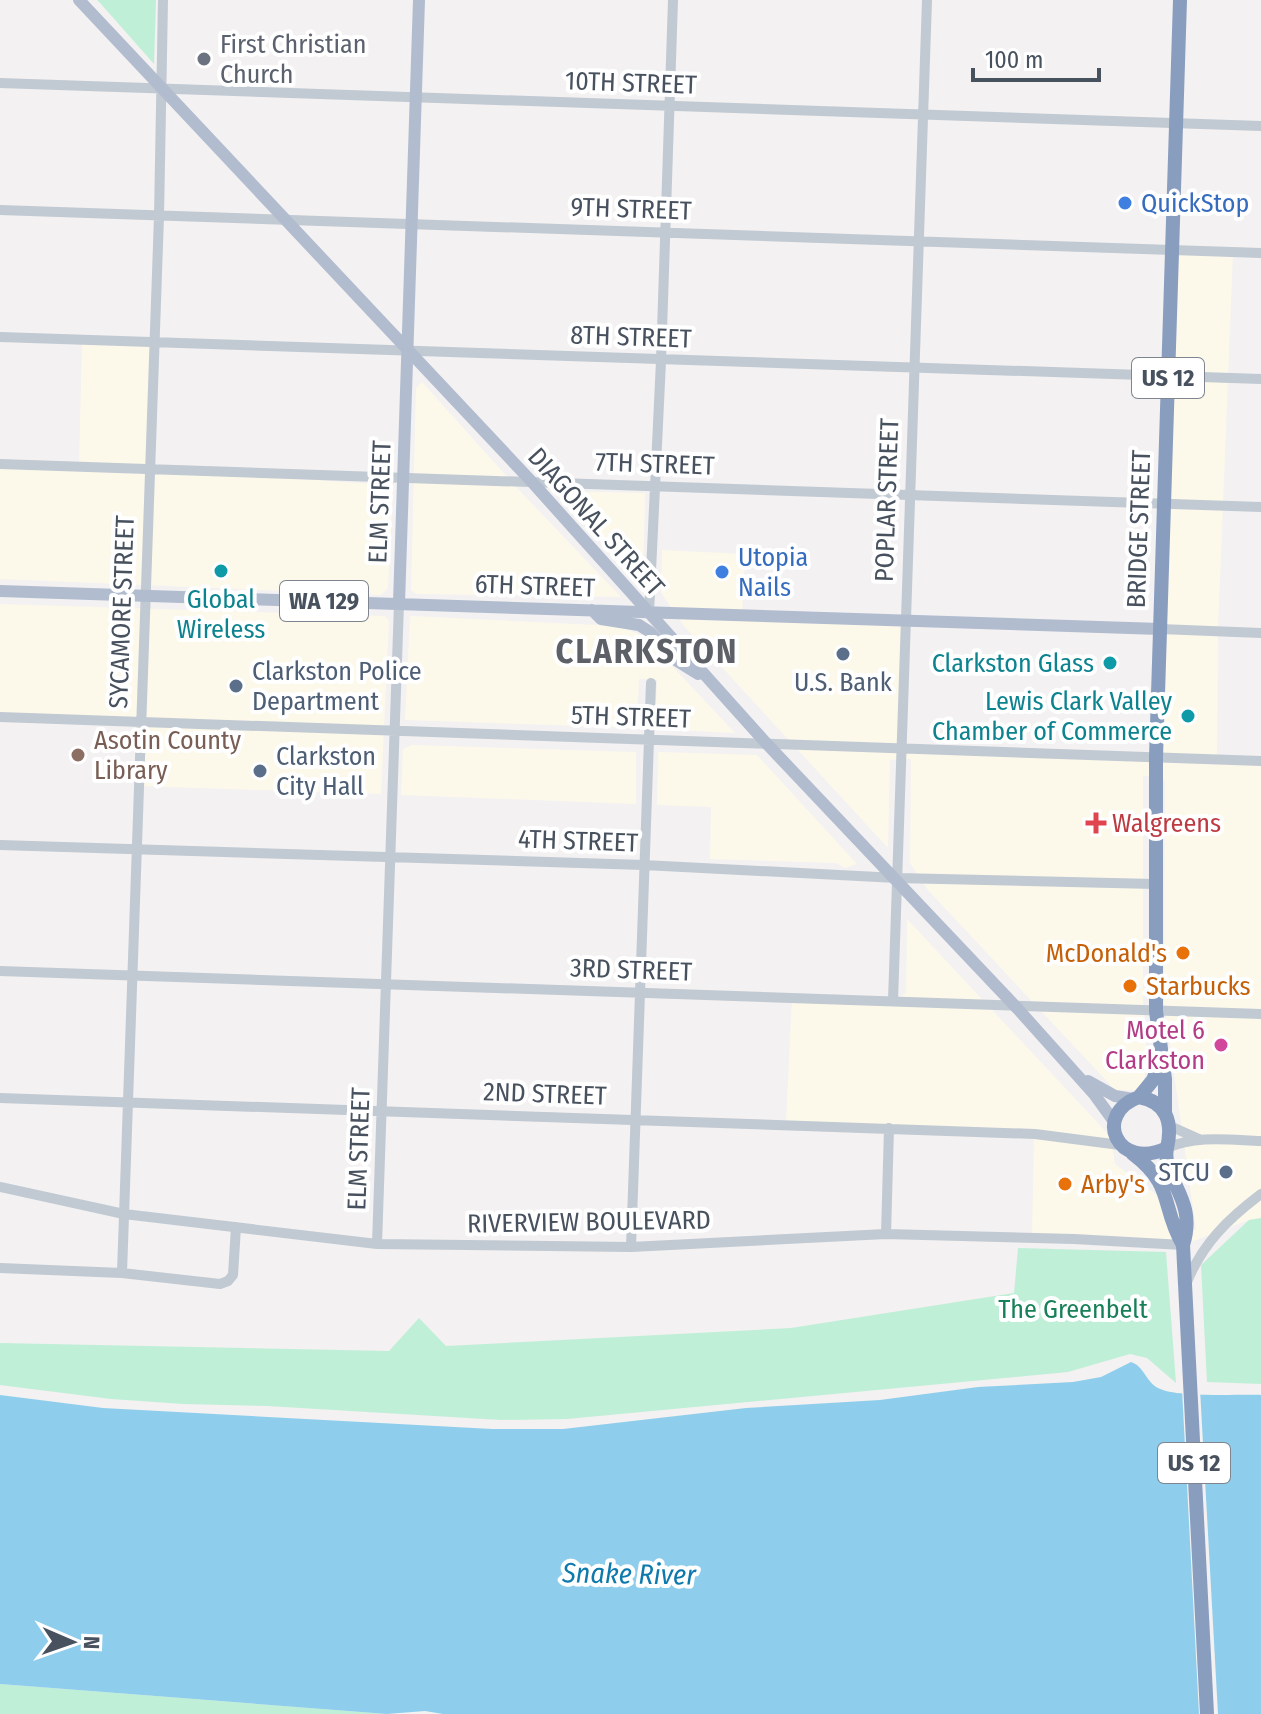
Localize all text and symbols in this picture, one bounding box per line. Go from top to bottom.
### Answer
place label: First Christian Church [220,29,366,90]
scale bar [973,32,1099,82]
text: 100 m [985,46,1043,74]
marker: First Christian Church [195,50,213,68]
street label: 10TH STREET [565,65,697,101]
place label: QuickStop [1141,188,1249,219]
street label: 9TH STREET [570,191,692,227]
marker: QuickStop [1116,194,1134,212]
street label: 8TH STREET [570,319,692,355]
road number: US 12 [1132,358,1204,398]
street label: POPLAR STREET [869,418,905,582]
street label: ELM STREET [362,440,398,564]
street label: DIAGONAL STREET [521,442,671,602]
street label: 7TH STREET [595,446,715,482]
street label: BRIDGE STREET [1121,449,1157,609]
street label: SYCAMORE STREET [103,515,141,709]
place label: Utopia Nails [738,542,808,603]
marker: Global Wireless [212,562,230,580]
marker: Utopia Nails [713,563,731,581]
street label: 6TH STREET [474,568,596,604]
road number: WA 129 [280,581,368,621]
place label: Global Wireless [177,584,265,645]
district label: CLARKSTON [556,631,738,672]
marker: U.S. Bank [834,645,852,663]
place label: Clarkston Glass [932,648,1094,679]
marker: Clarkston Glass [1101,654,1119,672]
place label: Clarkston Police Department [252,656,422,717]
place label: U.S. Bank [794,667,893,698]
marker: Clarkston Police Department [227,677,245,695]
place label: Lewis Clark Valley Chamber of Commerce [932,686,1172,747]
street label: 5TH STREET [571,699,691,735]
marker: Lewis Clark Valley Chamber of Commerce [1179,707,1197,725]
place label: Asotin County Library [94,725,241,786]
place label: Clarkston City Hall [276,741,376,802]
marker: Asotin County Library [69,746,87,764]
marker: Clarkston City Hall [251,762,269,780]
place label: Walgreens [1112,808,1221,839]
marker: Walgreens [1087,814,1105,832]
street label: 4TH STREET [517,823,639,859]
place label: McDonald's [1046,938,1167,969]
marker: McDonald's [1174,944,1192,962]
street label: 3RD STREET [569,952,693,988]
place label: Starbucks [1146,971,1251,1002]
marker: Starbucks [1121,977,1139,995]
place label: Motel 6 Clarkston [1105,1015,1205,1076]
marker: Motel 6 Clarkston [1212,1036,1230,1054]
street label: 2ND STREET [483,1076,607,1112]
street label: ELM STREET [341,1087,377,1211]
place label: STCU [1158,1157,1210,1188]
marker: STCU [1217,1163,1235,1181]
place label: Arby's [1081,1169,1145,1200]
marker: Arby's [1056,1175,1074,1193]
street label: RIVERVIEW BOULEVARD [467,1204,711,1240]
park label: The Greenbelt [998,1294,1148,1325]
road number: US 12 [1158,1443,1230,1483]
water label: Snake River [561,1556,698,1592]
north arrow [32,1602,112,1682]
text: N [78,1636,105,1650]

